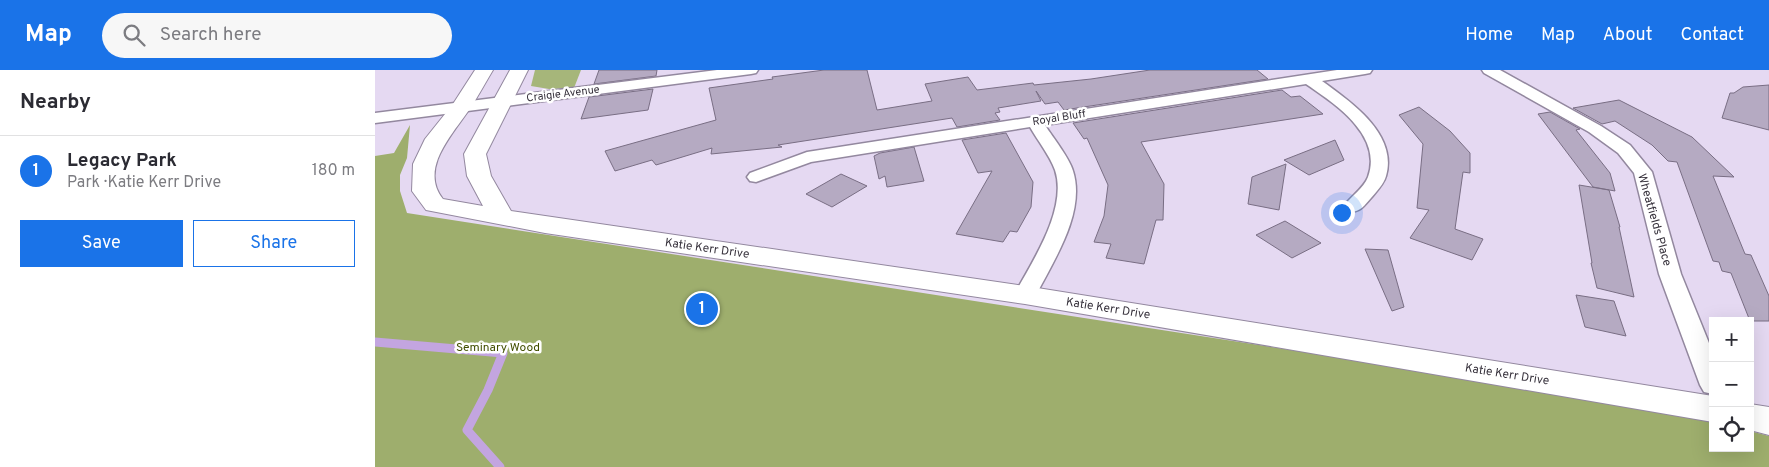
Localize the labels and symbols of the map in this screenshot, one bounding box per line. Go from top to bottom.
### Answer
street label: Craigie Avenue [526,83,600,105]
street label: Royal Bluff [1031,107,1087,129]
street label: Wheatfields Place [1633,172,1675,268]
your location [1329,200,1355,226]
street label: Katie Kerr Drive [664,235,750,263]
pin: 1 [686,290,718,328]
street label: Katie Kerr Drive [1065,294,1151,324]
park label: Seminary Wood [456,340,540,356]
street label: Katie Kerr Drive [1464,360,1550,390]

